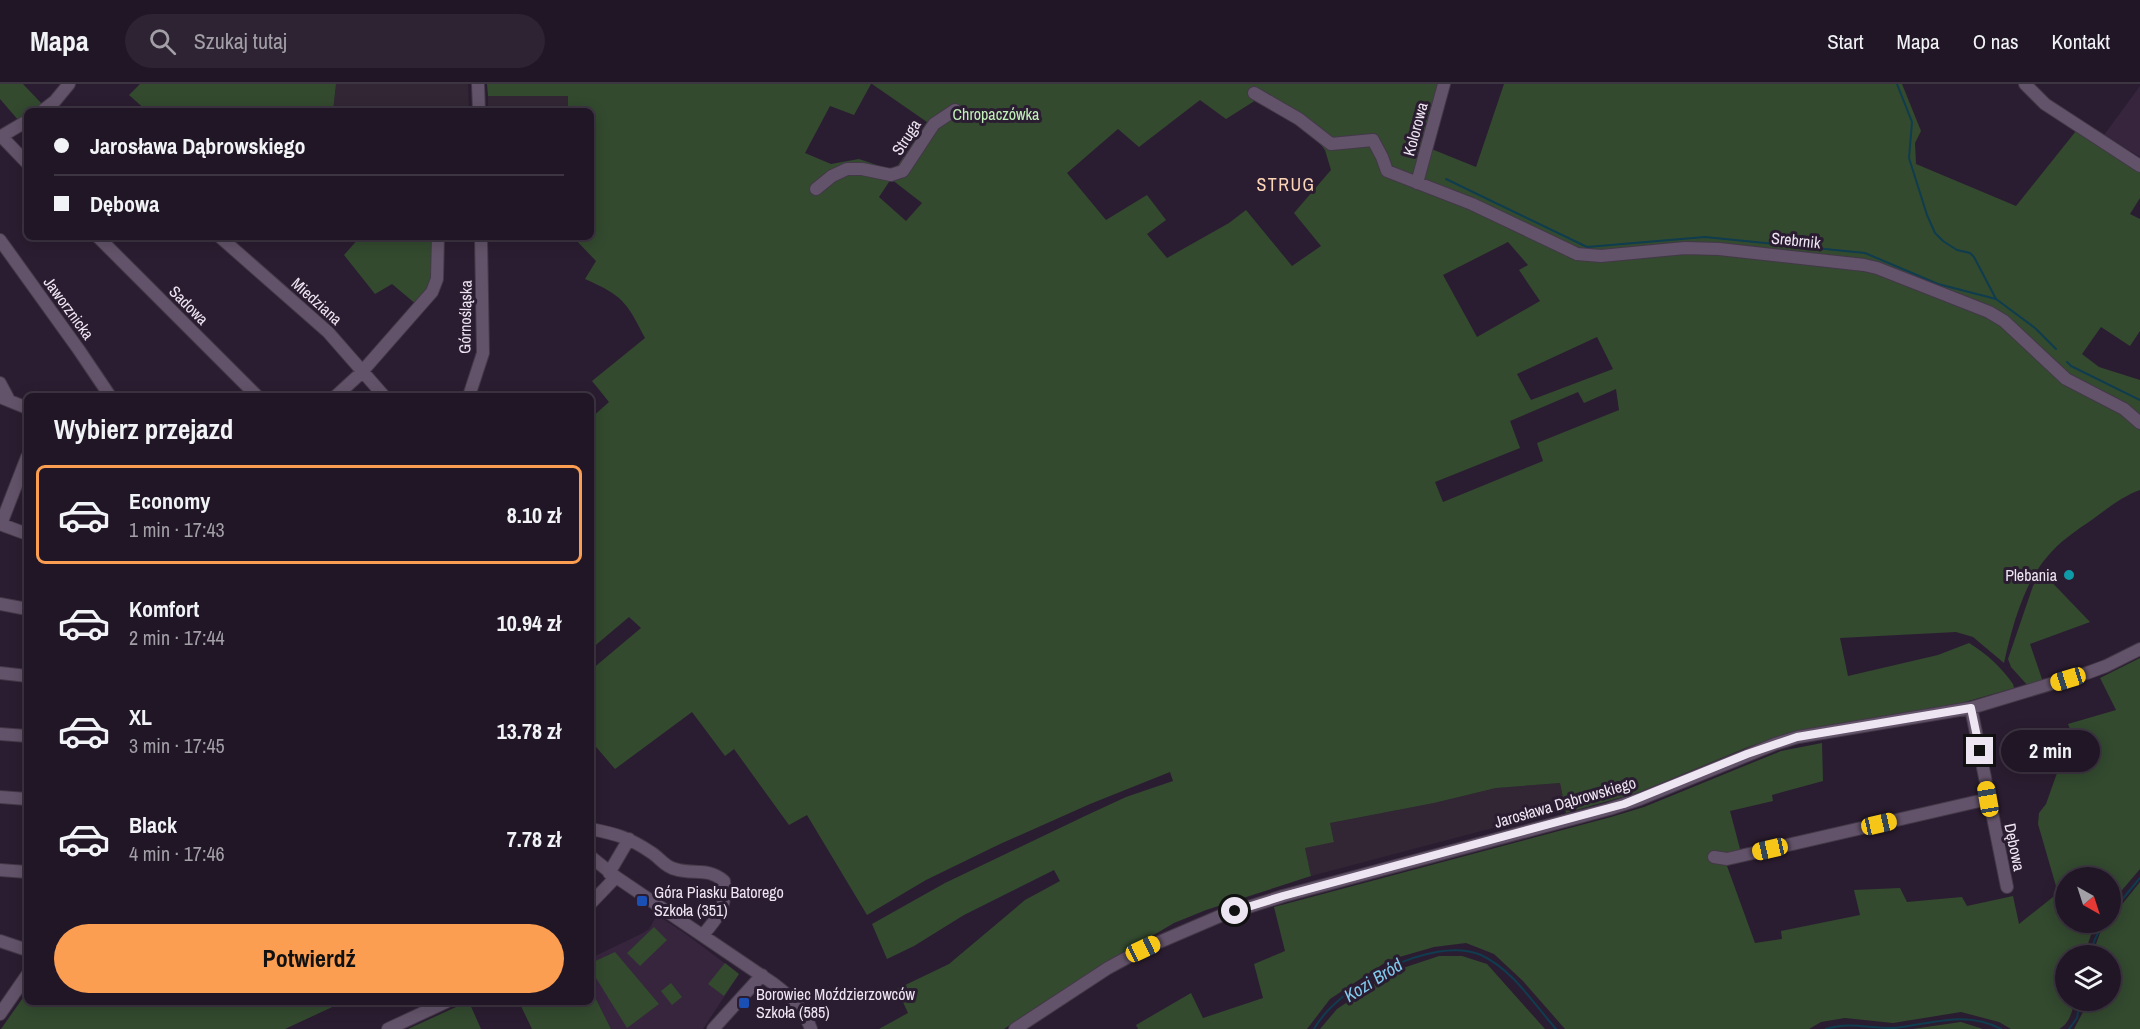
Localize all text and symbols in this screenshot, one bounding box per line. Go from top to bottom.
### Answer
search box [125,14,545,68]
text: Mapa [30,22,89,60]
icon: search [146,25,179,58]
text: Szukaj tutaj [194,26,287,56]
text: Start [1827,27,1864,56]
text: Mapa [1897,27,1940,56]
text: O nas [1973,27,2019,56]
text: Kontakt [2052,27,2110,56]
street label: Kolorowa [1397,99,1433,158]
park label: Chropaczówka [953,103,1040,125]
street label: Struga [886,114,926,159]
text: Jarosława Dąbrowskiego [90,131,306,161]
district label: STRUG [1256,172,1316,197]
text: Dębowa [90,189,159,219]
street label: Srebrnik [1770,226,1822,254]
street label: Jaworznicka [39,272,100,345]
street label: Miedziana [287,272,348,330]
street label: Górnośląska [453,279,477,354]
street label: Sadowa [164,280,214,330]
text: Wybierz przejazd [54,411,233,447]
text: Economy [129,486,210,516]
icon: car [57,488,111,542]
text: 8.10 zł [507,500,561,530]
text: 1 min · 17:43 [129,516,225,543]
place label: Plebania [2005,564,2058,586]
marker: Plebania [2062,568,2076,582]
text: Komfort [129,594,199,624]
icon: car [57,596,111,650]
text: 10.94 zł [497,608,561,638]
text: 2 min · 17:44 [129,624,225,651]
car [2048,665,2088,693]
text: XL [129,702,152,732]
icon: car [57,704,111,758]
text: 13.78 zł [497,716,561,746]
callout: 2 min [2001,730,2100,772]
text: 3 min · 17:45 [129,732,225,759]
route end [1966,737,1993,764]
text: 2 min [2029,737,2072,764]
street label: Jarosława Dąbrowskiego [1492,771,1638,833]
car [1976,780,2000,818]
text: Black [129,810,177,840]
car [1859,811,1899,837]
icon: car [57,812,111,866]
street label: Dębowa [1999,821,2031,874]
text: 7.78 zł [507,824,561,854]
car [1750,836,1790,862]
text: 4 min · 17:46 [129,840,225,867]
north arrow [2055,867,2121,933]
map controls [2055,867,2121,1011]
place label: Góra Piasku Batorego Szkoła (351) [654,881,784,921]
marker: Góra Piasku Batorego Szkoła (351) [635,894,649,908]
route start [1221,897,1248,924]
button: Potwierdź [54,924,564,993]
car [1123,933,1163,965]
button: layers [2055,945,2121,1011]
water label: Kozi Bród [1339,952,1408,1008]
place label: Borowiec Moździerzowców Szkoła (585) [756,983,915,1023]
marker: Borowiec Moździerzowców Szkoła (585) [737,996,751,1010]

